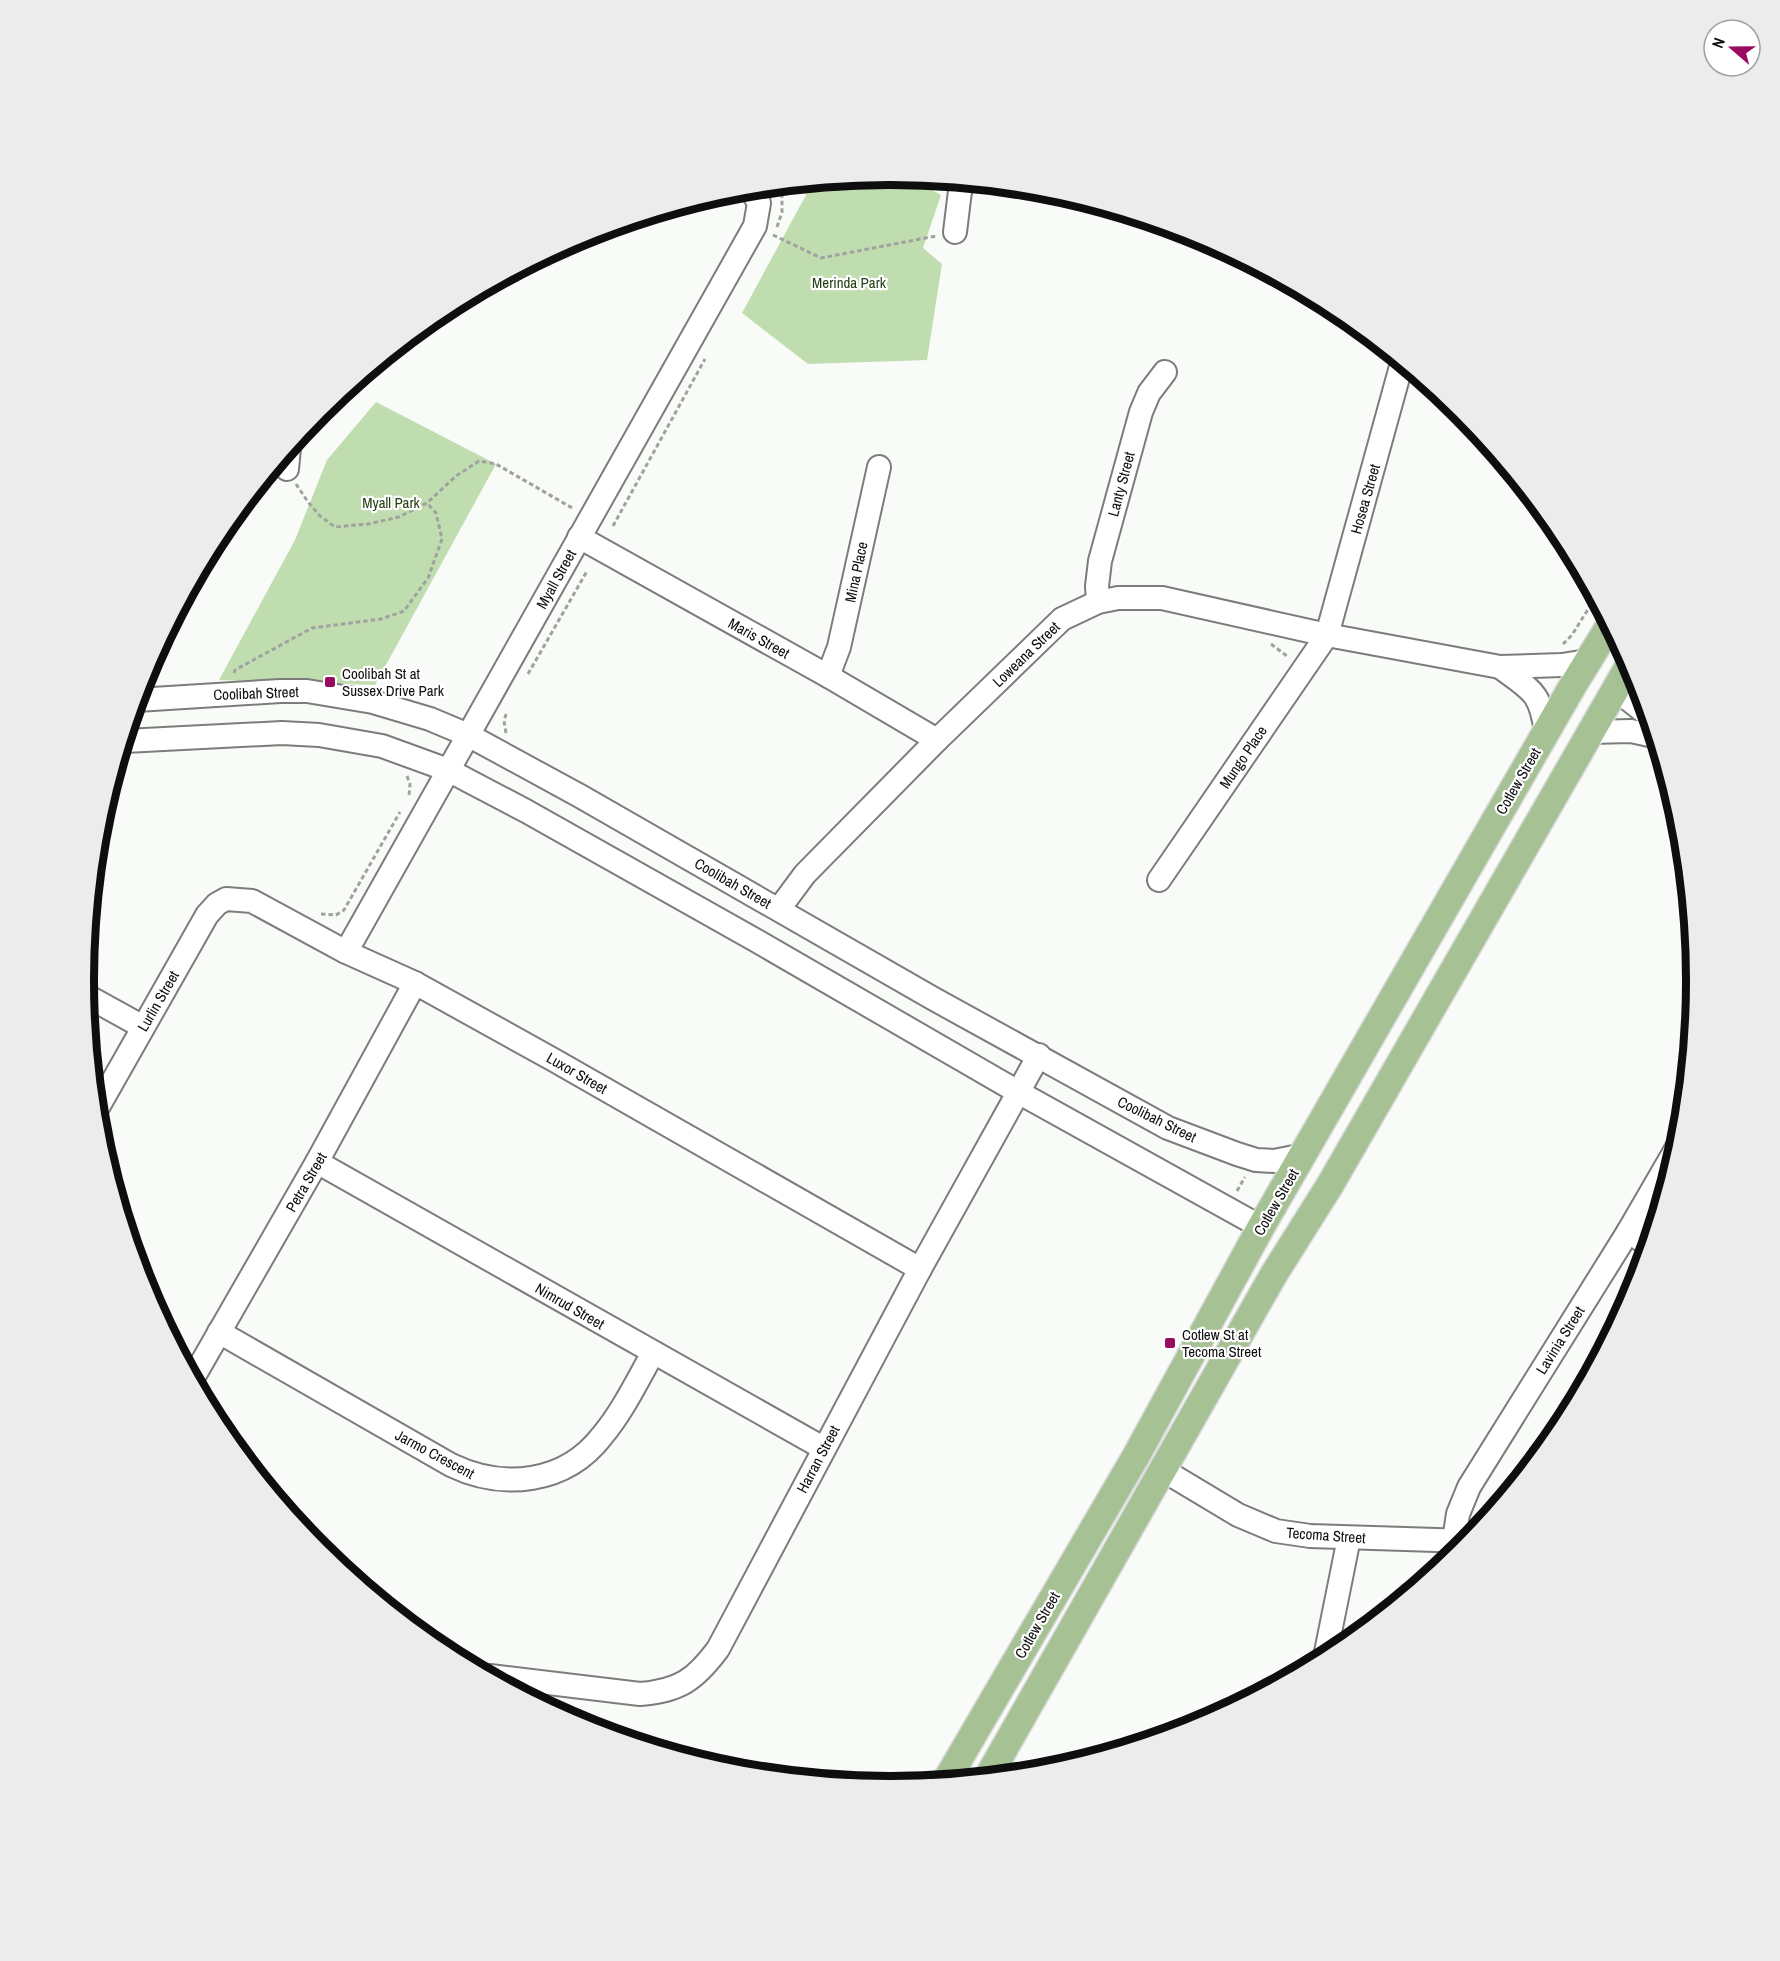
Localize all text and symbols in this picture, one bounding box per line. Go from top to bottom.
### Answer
north arrow [1702,18,1762,78]
text: N [1706,35,1730,51]
park label: Merinda Park [812,272,887,293]
street label: Lanty Street [1102,449,1140,519]
street label: Hosea Street [1345,461,1385,536]
park label: Myall Park [362,492,421,513]
street label: Mina Place [839,540,873,604]
street label: Myall Street [531,545,581,612]
street label: Maris Street [725,613,794,664]
street label: Loweana Street [988,616,1065,691]
place label: Coolibah St at Sussex Drive Park [342,663,445,701]
marker: Coolibah St at Sussex Drive Park [323,675,337,689]
street label: Coolibah Street [213,681,300,705]
street label: Mungo Place [1214,721,1272,793]
street label: Cotlew Street [1490,743,1546,818]
street label: Coolibah Street [691,853,776,914]
street label: Lurlin Street [132,966,184,1035]
street label: Luxor Street [543,1047,612,1099]
street label: Coolibah Street [1114,1091,1201,1147]
street label: Petra Street [280,1148,332,1216]
street label: Cotlew Street [1248,1164,1304,1239]
street label: Nimrud Street [532,1278,609,1335]
street label: Lavinia Street [1531,1301,1590,1378]
place label: Cotlew St at Tecoma Street [1182,1324,1262,1362]
marker: Cotlew St at Tecoma Street [1163,1336,1177,1350]
street label: Harran Street [791,1421,845,1497]
street label: Jarmo Crescent [392,1424,479,1484]
street label: Tecoma Street [1286,1522,1367,1548]
street label: Cotlew Street [1009,1587,1065,1662]

